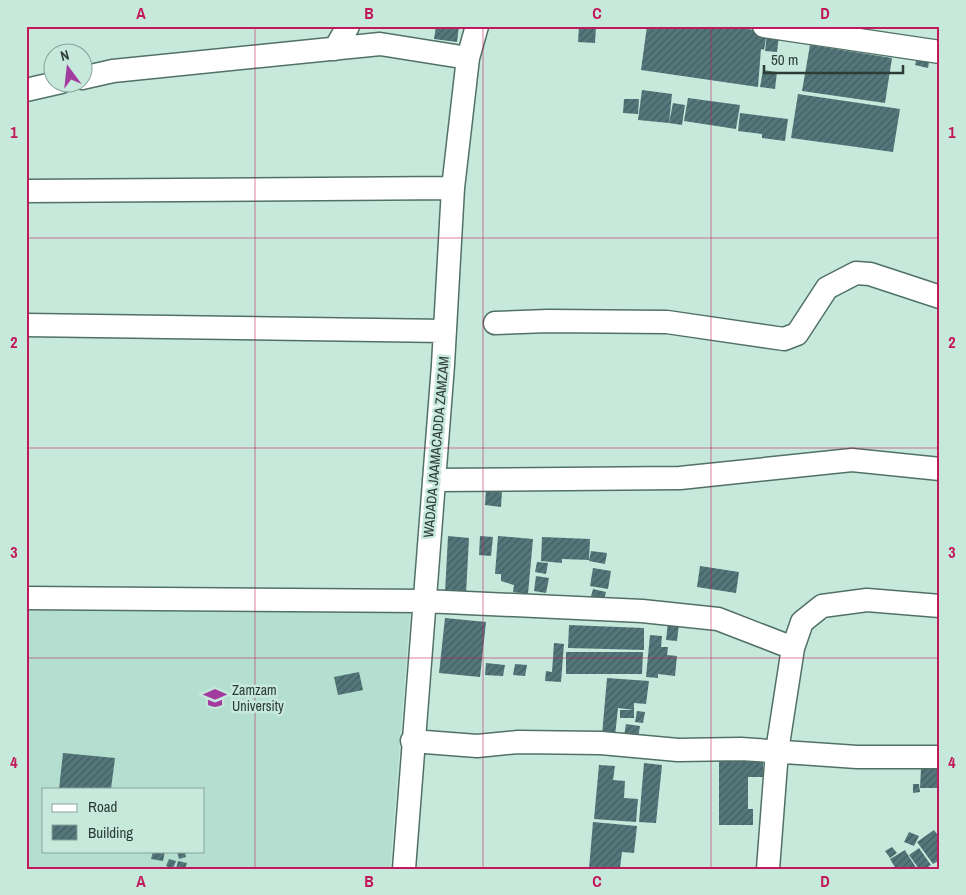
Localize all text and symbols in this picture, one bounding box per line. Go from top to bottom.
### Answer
text: A [136,2,146,24]
text: B [364,2,374,24]
text: C [592,2,602,24]
text: D [820,2,830,24]
north arrow [42,42,92,92]
scale bar [764,42,902,74]
text: N [58,46,71,65]
text: 50 m [771,49,798,70]
text: 1 [10,121,18,143]
text: 1 [948,121,956,143]
text: 2 [10,331,18,353]
text: 2 [948,331,956,353]
street label: WADADA JAAMACADDA ZAMZAM [419,356,453,538]
text: 3 [10,541,18,563]
text: 3 [948,541,956,563]
place label: Zamzam University [232,681,284,715]
school or university icon: Zamzam University [202,685,228,711]
text: 4 [10,751,18,773]
text: 4 [948,751,956,773]
legend [42,788,205,852]
text: Road [88,796,117,817]
text: Building [88,822,133,843]
text: A [136,870,146,892]
text: B [364,870,374,892]
text: C [592,870,602,892]
text: D [820,870,830,892]

